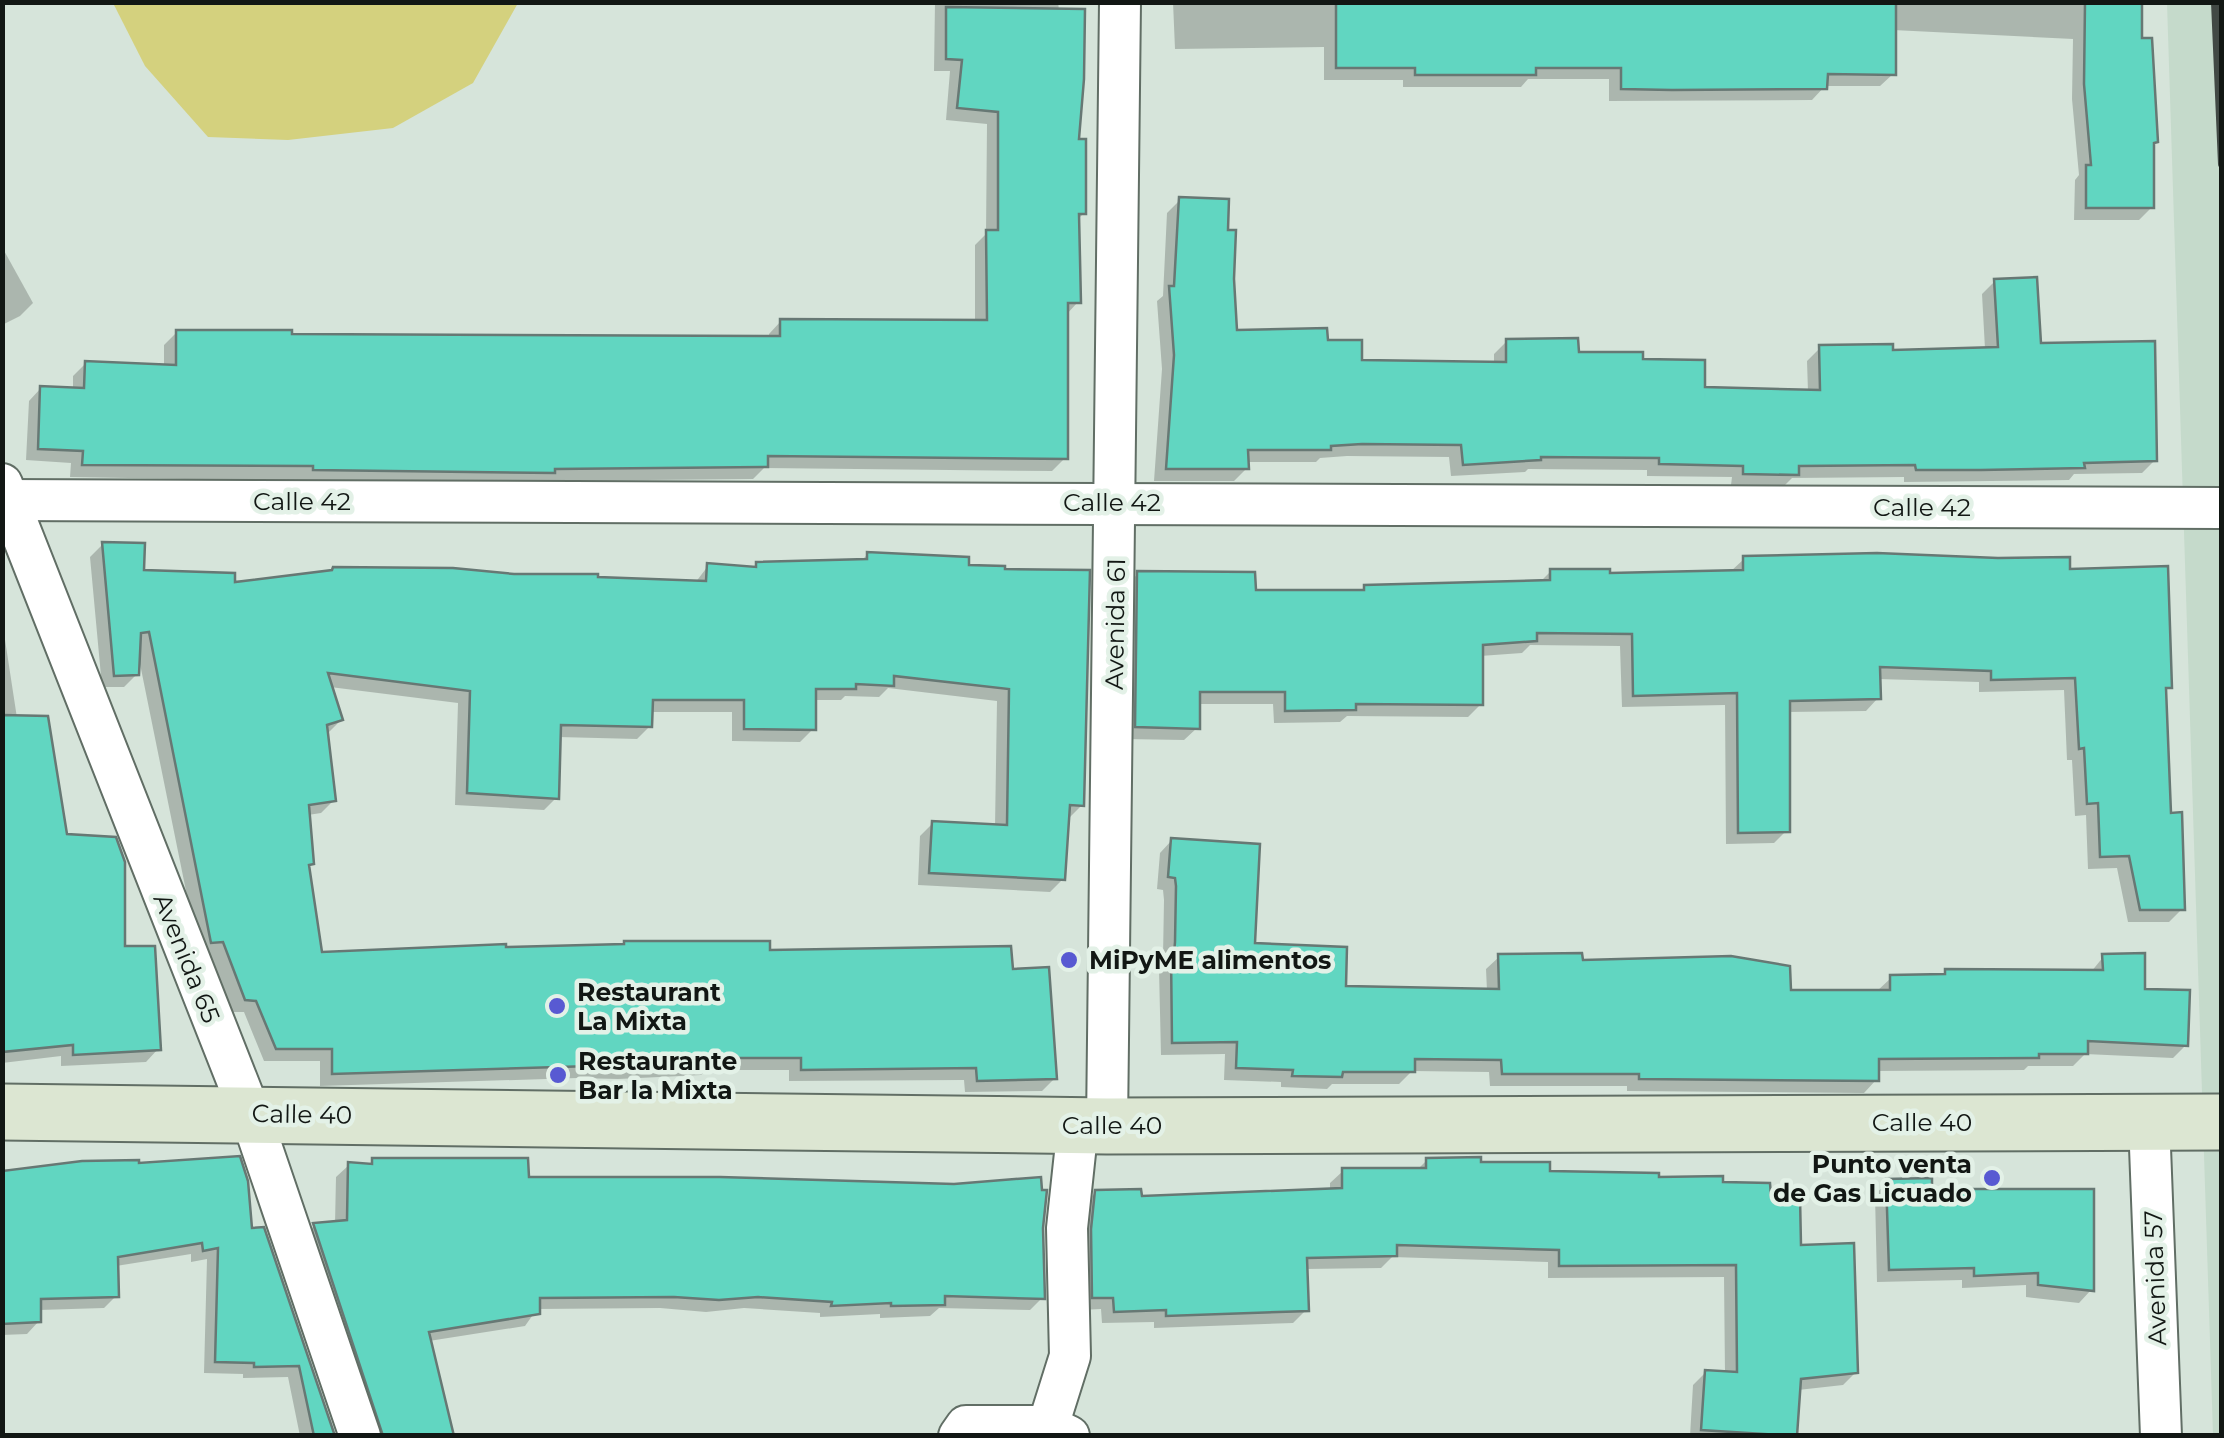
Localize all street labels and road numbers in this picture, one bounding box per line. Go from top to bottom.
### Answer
street label: Calle 42 [253,486,351,516]
street label: Calle 42 [1063,487,1161,517]
street label: Calle 42 [1873,492,1971,522]
street label: Avenida 61 [1099,558,1131,690]
street label: Avenida 65 [147,889,227,1027]
street label: Calle 40 [252,1098,352,1130]
street label: Calle 40 [1872,1107,1972,1137]
street label: Calle 40 [1062,1110,1162,1140]
street label: Avenida 57 [2138,1210,2172,1346]

